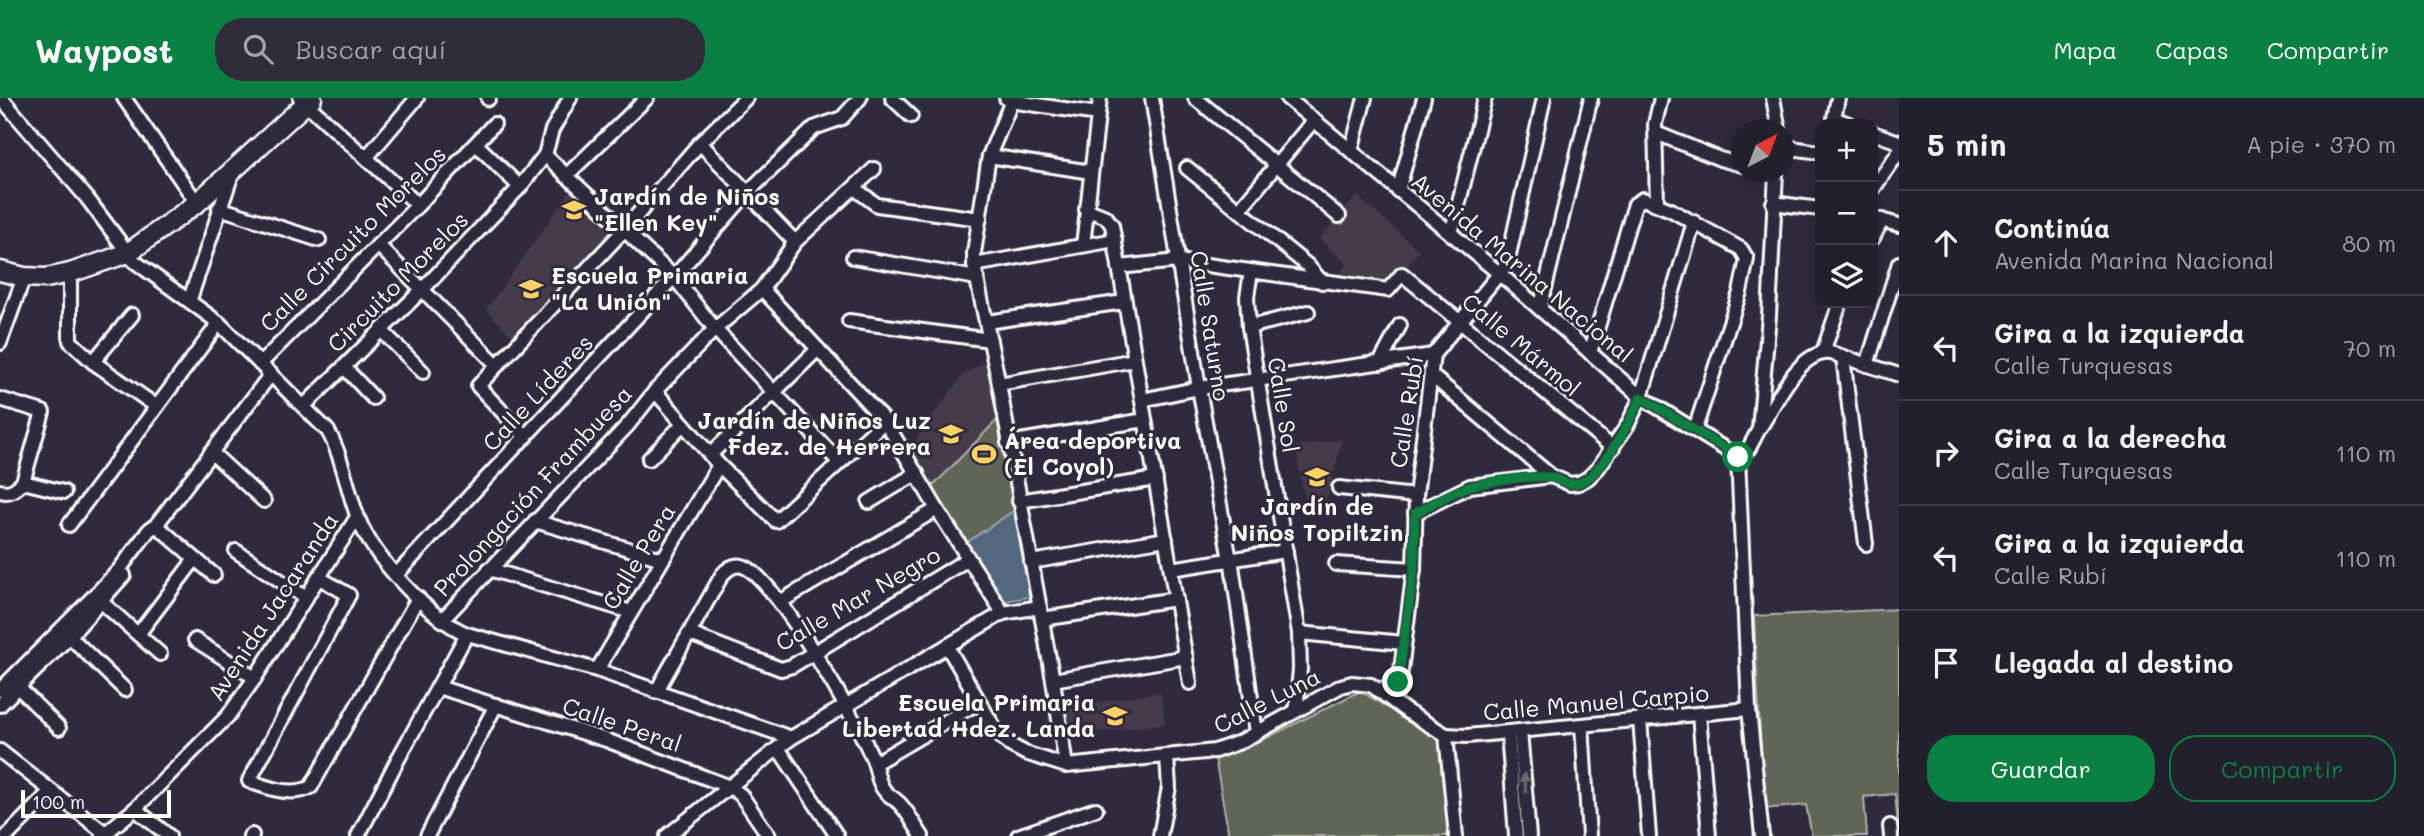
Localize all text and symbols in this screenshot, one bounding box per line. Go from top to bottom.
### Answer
search box [215,18,705,81]
text: Waypost [35,28,173,71]
icon: search [239,30,277,68]
text: Buscar aquí [295,32,447,66]
text: Mapa [2053,34,2117,65]
text: Capas [2155,34,2229,65]
text: Compartir [2267,34,2389,65]
north arrow [1731,119,1794,182]
map controls [1815,119,1878,308]
button: + [1815,119,1878,182]
text: 5 min [1927,124,2007,164]
text: A pie · 370 m [2246,129,2396,159]
street label: Calle Circuito Morelos [254,140,452,338]
street label: Avenida Marina Nacional [1406,166,1640,369]
place label: Jardín de Niños "Ellen Key" [594,181,780,237]
button: − [1815,182,1878,245]
school or university icon: Jardín de Niños "Ellen Key" [560,196,588,224]
street label: Circuito Morelos [322,206,474,358]
text: Continúa [1994,211,2110,245]
icon: ahead [1927,224,1965,262]
text: 80 m [2342,228,2396,258]
button: layers [1815,245,1878,308]
text: Avenida Marina Nacional [1994,245,2274,275]
street label: Calle Saturno [1184,249,1238,403]
place label: Escuela Primaria "La Unión" [551,260,748,316]
school or university icon: Escuela Primaria "La Unión" [517,275,545,303]
street label: Calle Mármol [1456,286,1587,403]
text: Gira a la izquierda [1994,316,2245,350]
street label: Calle Líderes [475,328,599,457]
icon: left [1927,329,1965,367]
text: 70 m [2343,333,2396,363]
text: Calle Turquesas [1994,350,2173,380]
street label: Calle Rubí [1382,354,1430,470]
street label: Calle Sol [1262,355,1306,455]
street label: Prolongación Frambuesa [427,379,638,602]
place label: Jardín de Niños Luz Fdez. de Herrera [697,405,931,461]
school or university icon: Jardín de Niños Luz Fdez. de Herrera [937,420,965,448]
text: Gira a la derecha [1994,421,2227,455]
place label: Área deportiva (El Coyol) [1004,425,1181,481]
icon: right [1927,434,1965,472]
text: 110 m [2336,438,2396,468]
sports icon: Área deportiva (El Coyol) [970,440,998,468]
route start [1722,441,1753,472]
text: Calle Turquesas [1994,455,2173,485]
school or university icon: Jardín de Niños Topiltzin [1303,463,1331,491]
place label: Jardín de Niños Topiltzin [1231,491,1403,547]
street label: Calle Pera [595,498,681,615]
street label: Avenida Jacaranda [200,507,344,706]
text: Gira a la izquierda [1994,526,2245,560]
street label: Calle Mar Negro [770,539,945,657]
icon: left [1927,539,1965,577]
text: 110 m [2336,543,2396,573]
text: Calle Rubí [1994,560,2107,590]
icon: arrive [1927,644,1965,682]
text: Llegada al destino [1994,646,2233,680]
street label: Calle Luna [1208,660,1325,740]
route end [1382,666,1413,697]
street label: Calle Manuel Carpio [1482,677,1710,727]
place label: Escuela Primaria Libertad Hdez. Landa [842,687,1095,743]
street label: Calle Peral [559,690,686,758]
school or university icon: Escuela Primaria Libertad Hdez. Landa [1101,702,1129,730]
button: Guardar [1927,735,2155,802]
button: Compartir [2169,735,2396,802]
one-way arrow [1519,772,1530,794]
scale bar [21,787,172,819]
text: 100 m [32,789,85,814]

